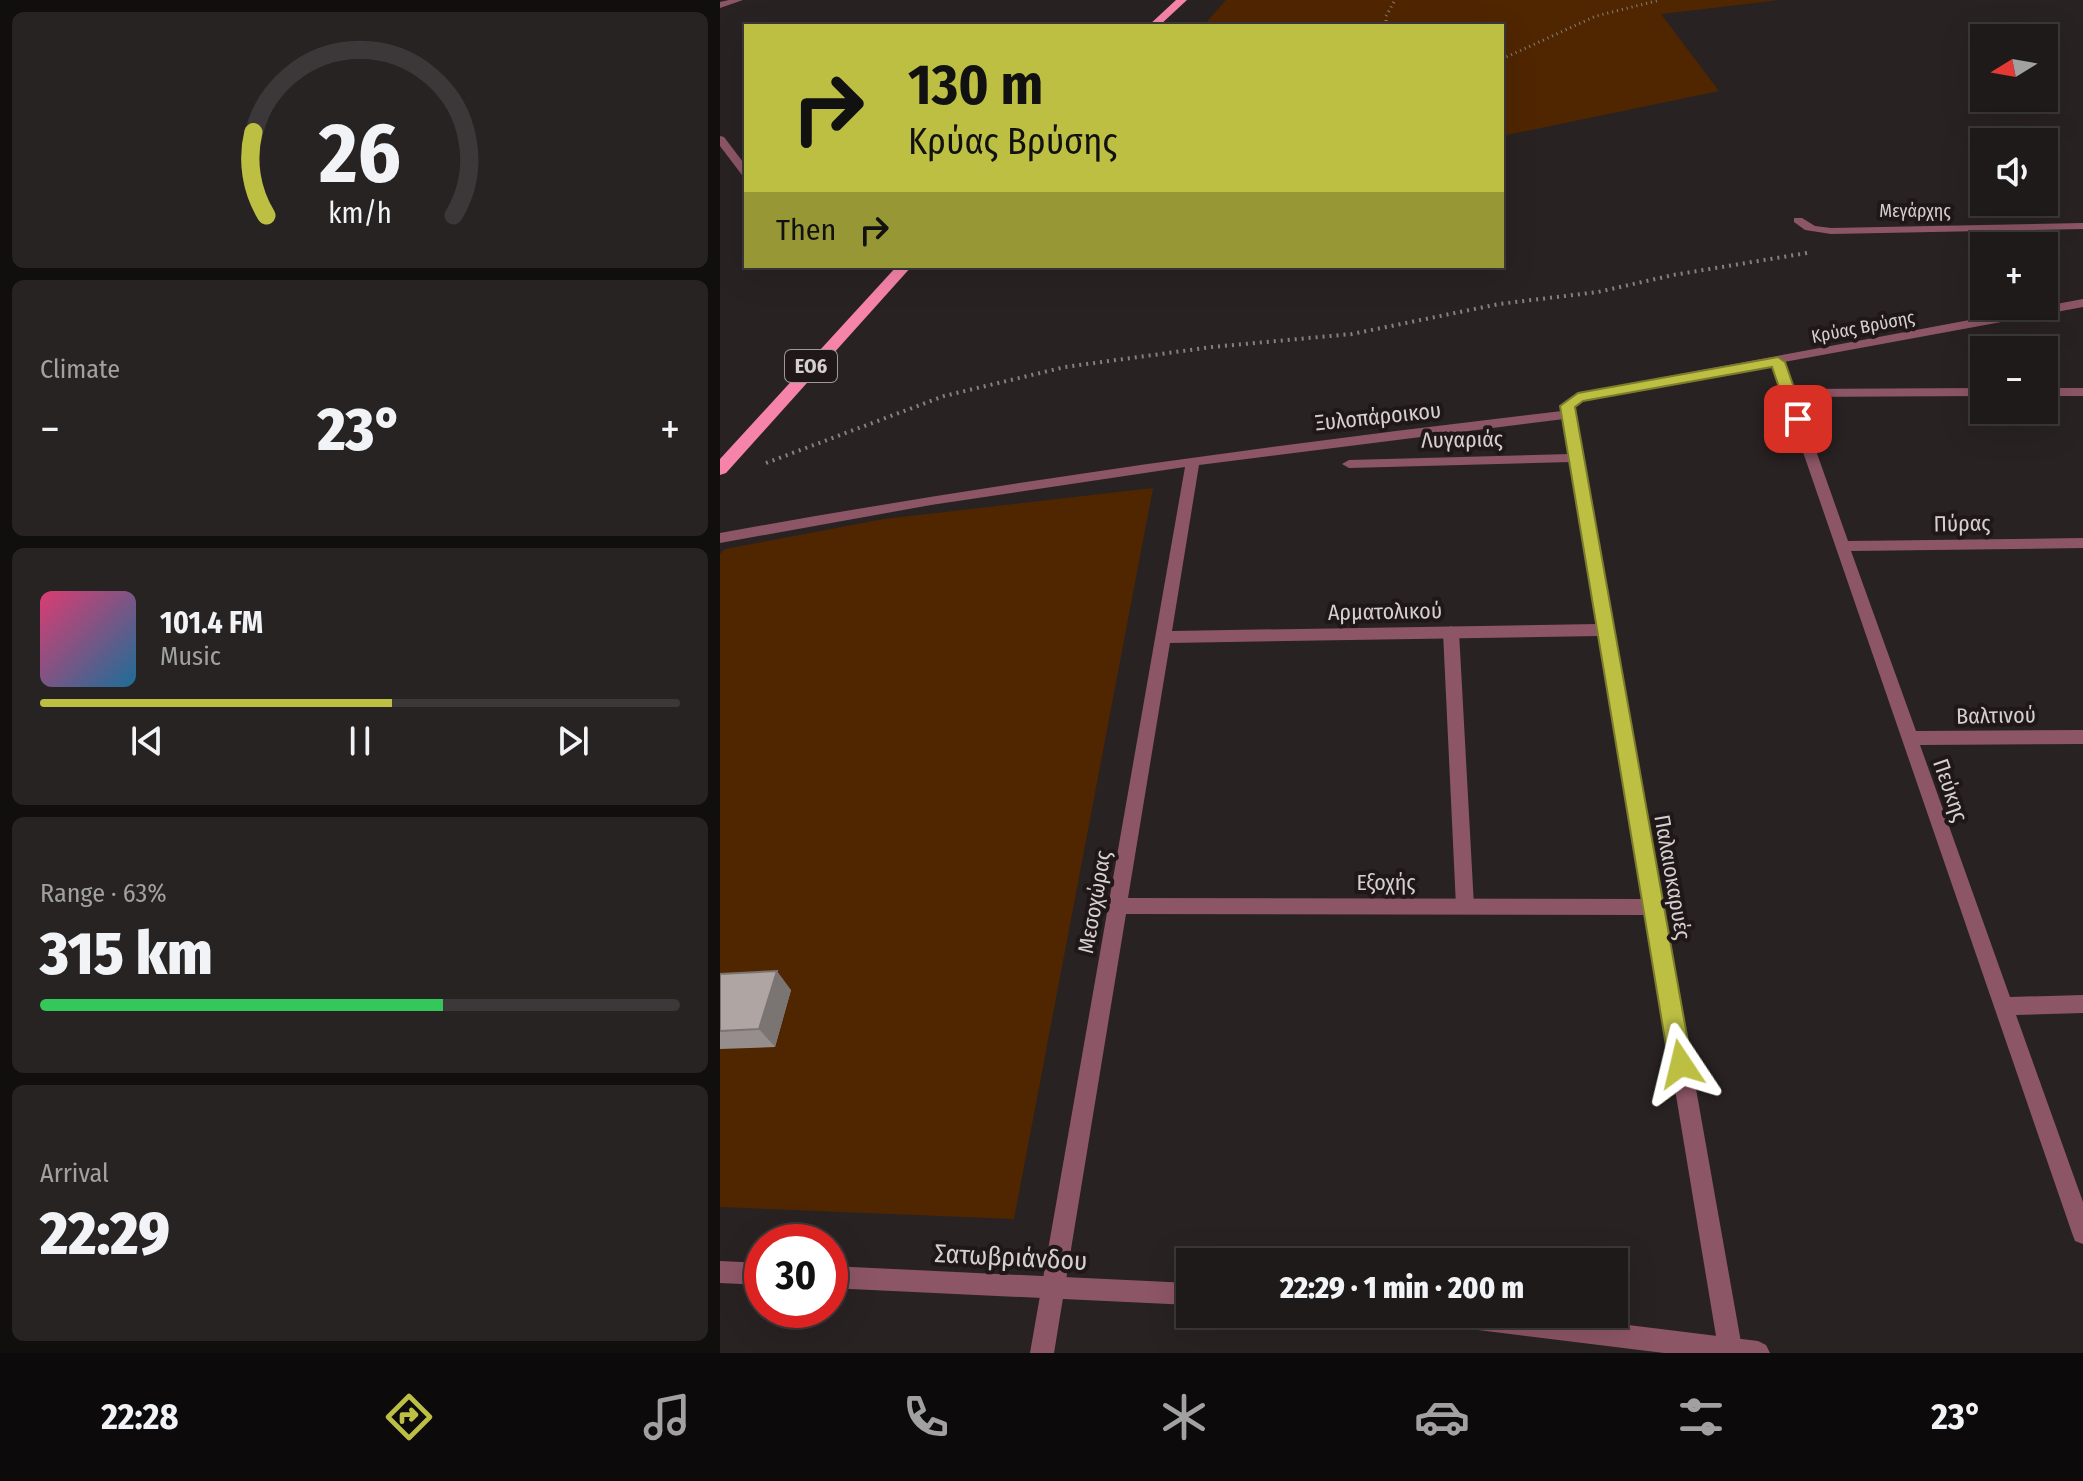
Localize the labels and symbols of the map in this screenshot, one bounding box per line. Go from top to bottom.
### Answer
north arrow [1970,24,2058,112]
street label: Μεγάρχης [1879,200,1951,222]
street label: Κρύας Βρύσης [1809,306,1917,348]
road number: ΕΟ6 [785,350,837,382]
pin [1764,385,1832,453]
street label: Ξυλοπάροικου [1314,396,1442,437]
street label: Λυγαριάς [1421,425,1503,454]
street label: Πύρας [1933,510,1991,537]
street label: Αρματολικού [1328,597,1442,626]
street label: Βαλτινού [1956,701,2036,730]
street label: Πεύκης [1927,755,1974,825]
street label: Παλαιοκαρυές [1648,813,1697,942]
street label: Μεσοχώρας [1072,849,1117,956]
street label: Εξοχής [1356,869,1416,896]
position arrow [1639,1022,1723,1106]
speed limit sign: 30 [744,1224,848,1328]
street label: Σατωβριάνδου [934,1238,1088,1277]

